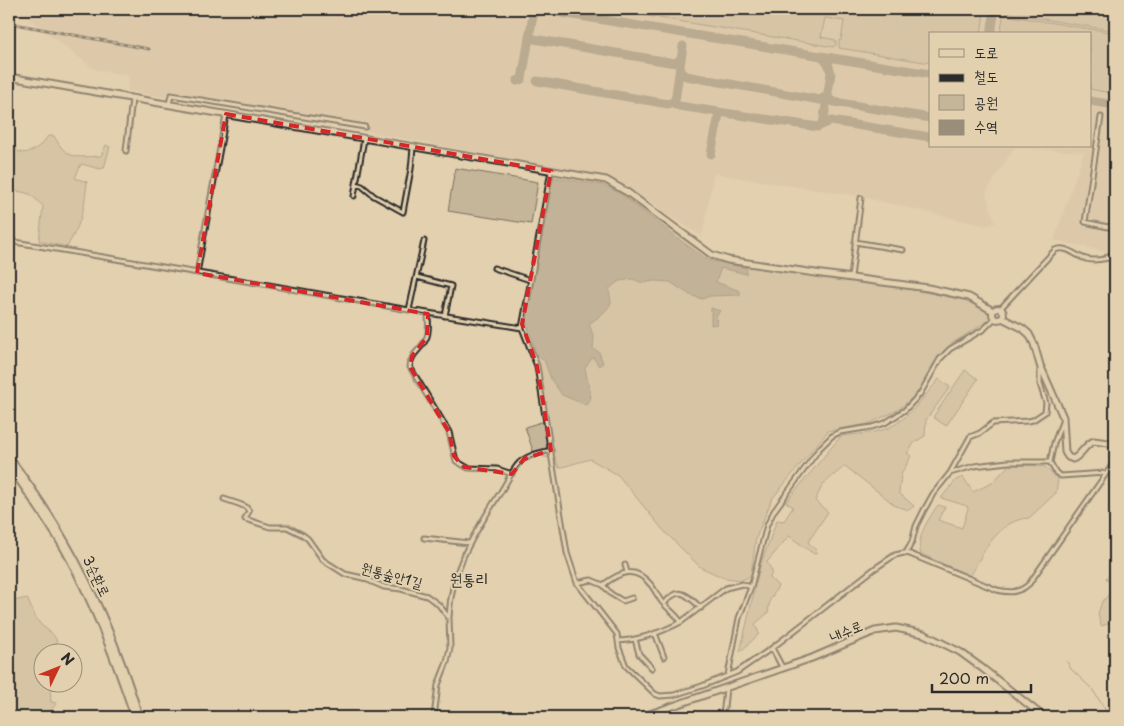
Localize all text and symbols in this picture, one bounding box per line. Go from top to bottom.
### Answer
legend [929,32,1092,148]
text: 도로 [974,40,998,63]
text: 철도 [974,64,998,87]
text: 공원 [974,90,998,113]
text: 수역 [974,114,998,137]
street label: 3순환로 [78,552,116,600]
street label: 원통숲안1길 [359,557,426,593]
district label: 원통리 [450,566,488,590]
street label: 내수로 [826,615,866,647]
north arrow [32,644,82,694]
text: N [56,648,79,670]
scale bar [932,661,1030,693]
text: 200 m [939,666,989,689]

